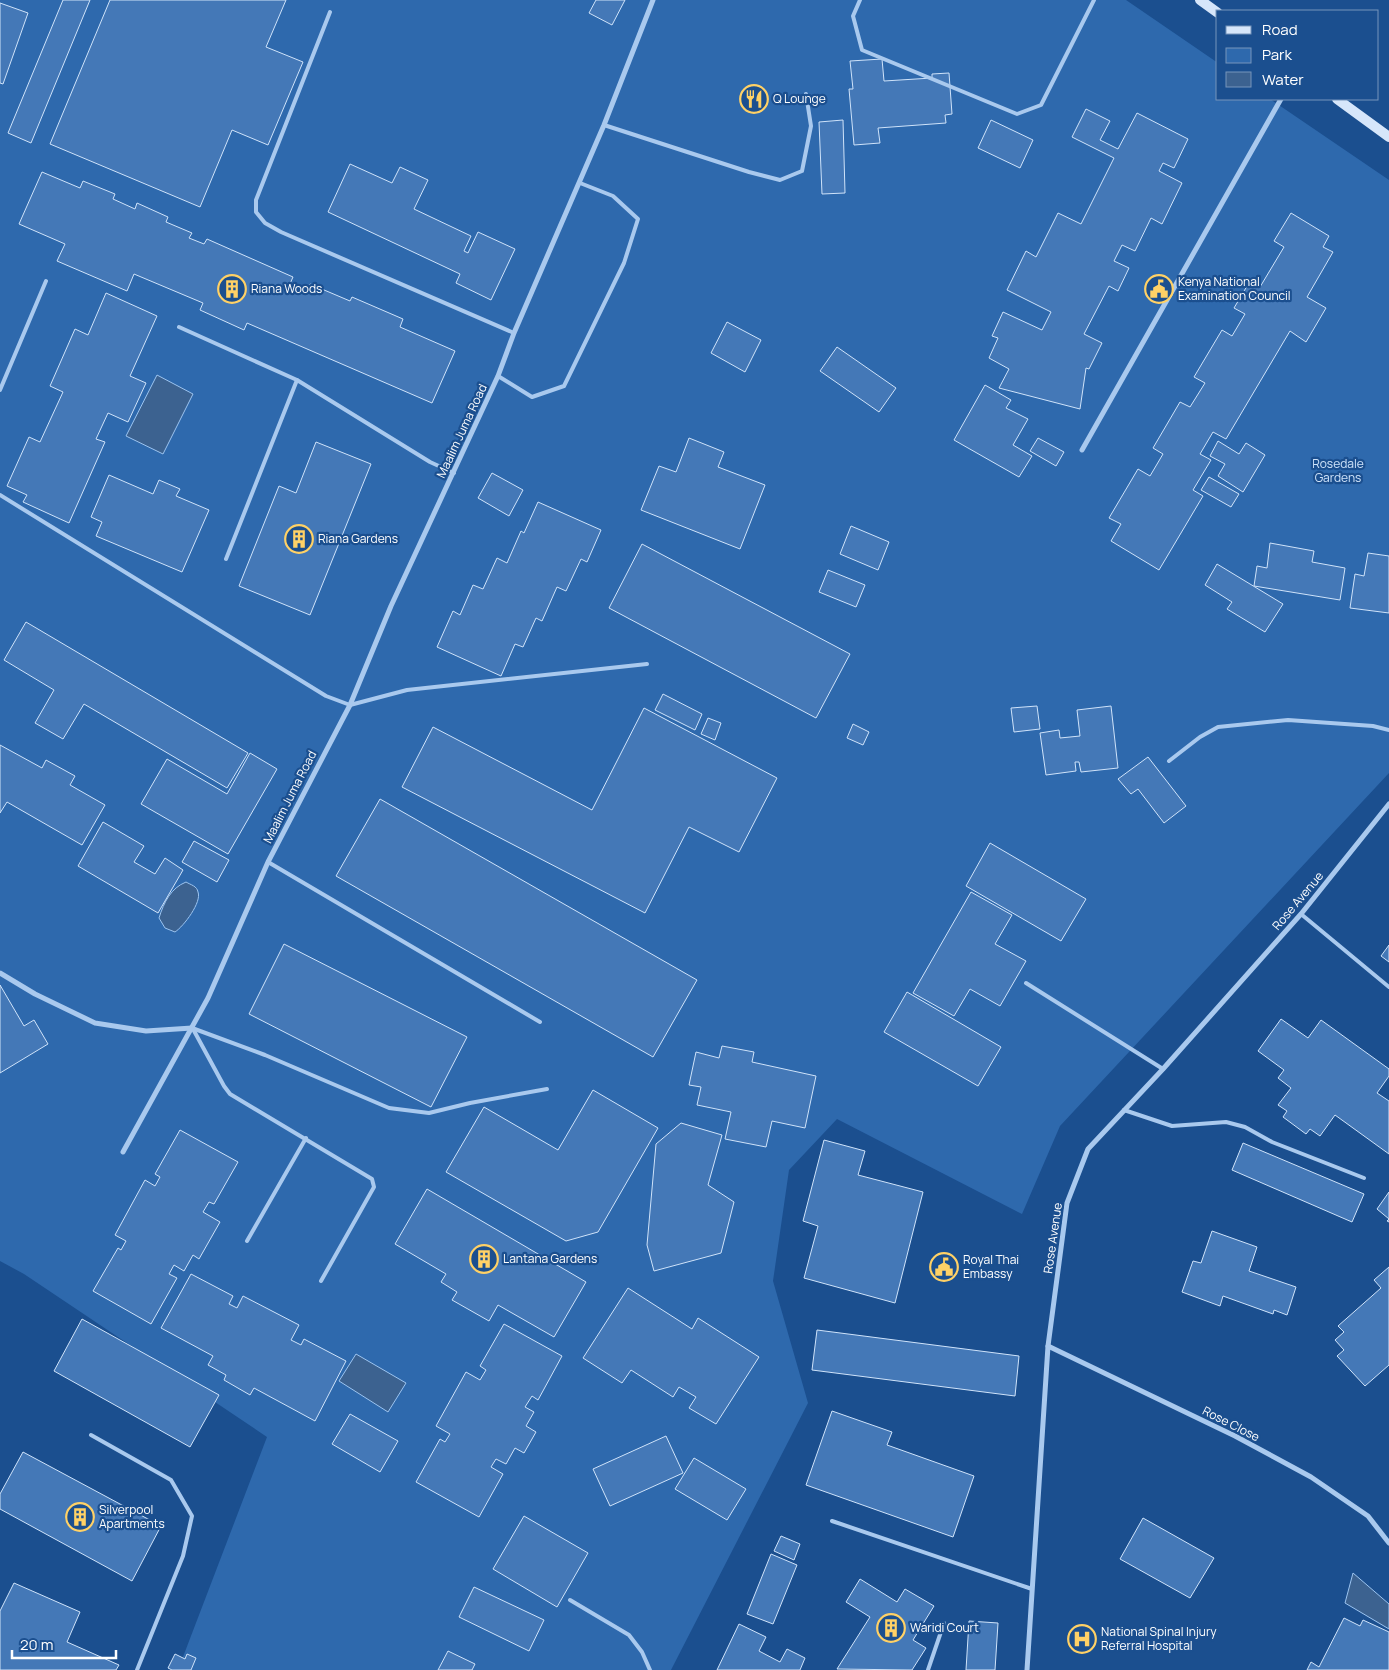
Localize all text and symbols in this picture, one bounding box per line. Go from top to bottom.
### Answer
legend [1216,10,1379,100]
text: Road [1262,19,1298,40]
text: Park [1262,44,1292,65]
text: Water [1262,69,1304,90]
restaurant icon: Q Lounge [739,84,769,114]
place label: Q Lounge [773,90,826,107]
place label: Kenya National Examination Council [1178,273,1291,304]
building icon: Riana Woods [217,274,247,304]
public building icon: Kenya National Examination Council [1144,274,1174,304]
place label: Riana Woods [251,280,322,297]
street label: Maalim Juma Road [432,381,491,481]
park label: Rosedale Gardens [1312,455,1364,486]
building icon: Riana Gardens [284,524,314,554]
place label: Riana Gardens [318,530,398,547]
street label: Maalim Juma Road [259,747,320,846]
street label: Rose Avenue [1268,868,1327,933]
street label: Rose Avenue [1039,1201,1066,1274]
building icon: Lantana Gardens [469,1244,499,1274]
place label: Lantana Gardens [503,1250,597,1267]
place label: Royal Thai Embassy [963,1251,1019,1282]
public building icon: Royal Thai Embassy [929,1252,959,1282]
street label: Rose Close [1200,1402,1263,1445]
place label: Silverpool Apartments [99,1501,165,1532]
building icon: Silverpool Apartments [65,1502,95,1532]
building icon: Waridi Court [876,1613,906,1643]
place label: Waridi Court [910,1619,979,1636]
place label: National Spinal Injury Referral Hospital [1101,1623,1217,1654]
hospital icon: National Spinal Injury Referral Hospital [1067,1624,1097,1654]
scale bar [12,1628,116,1660]
text: 20 m [20,1634,53,1655]

